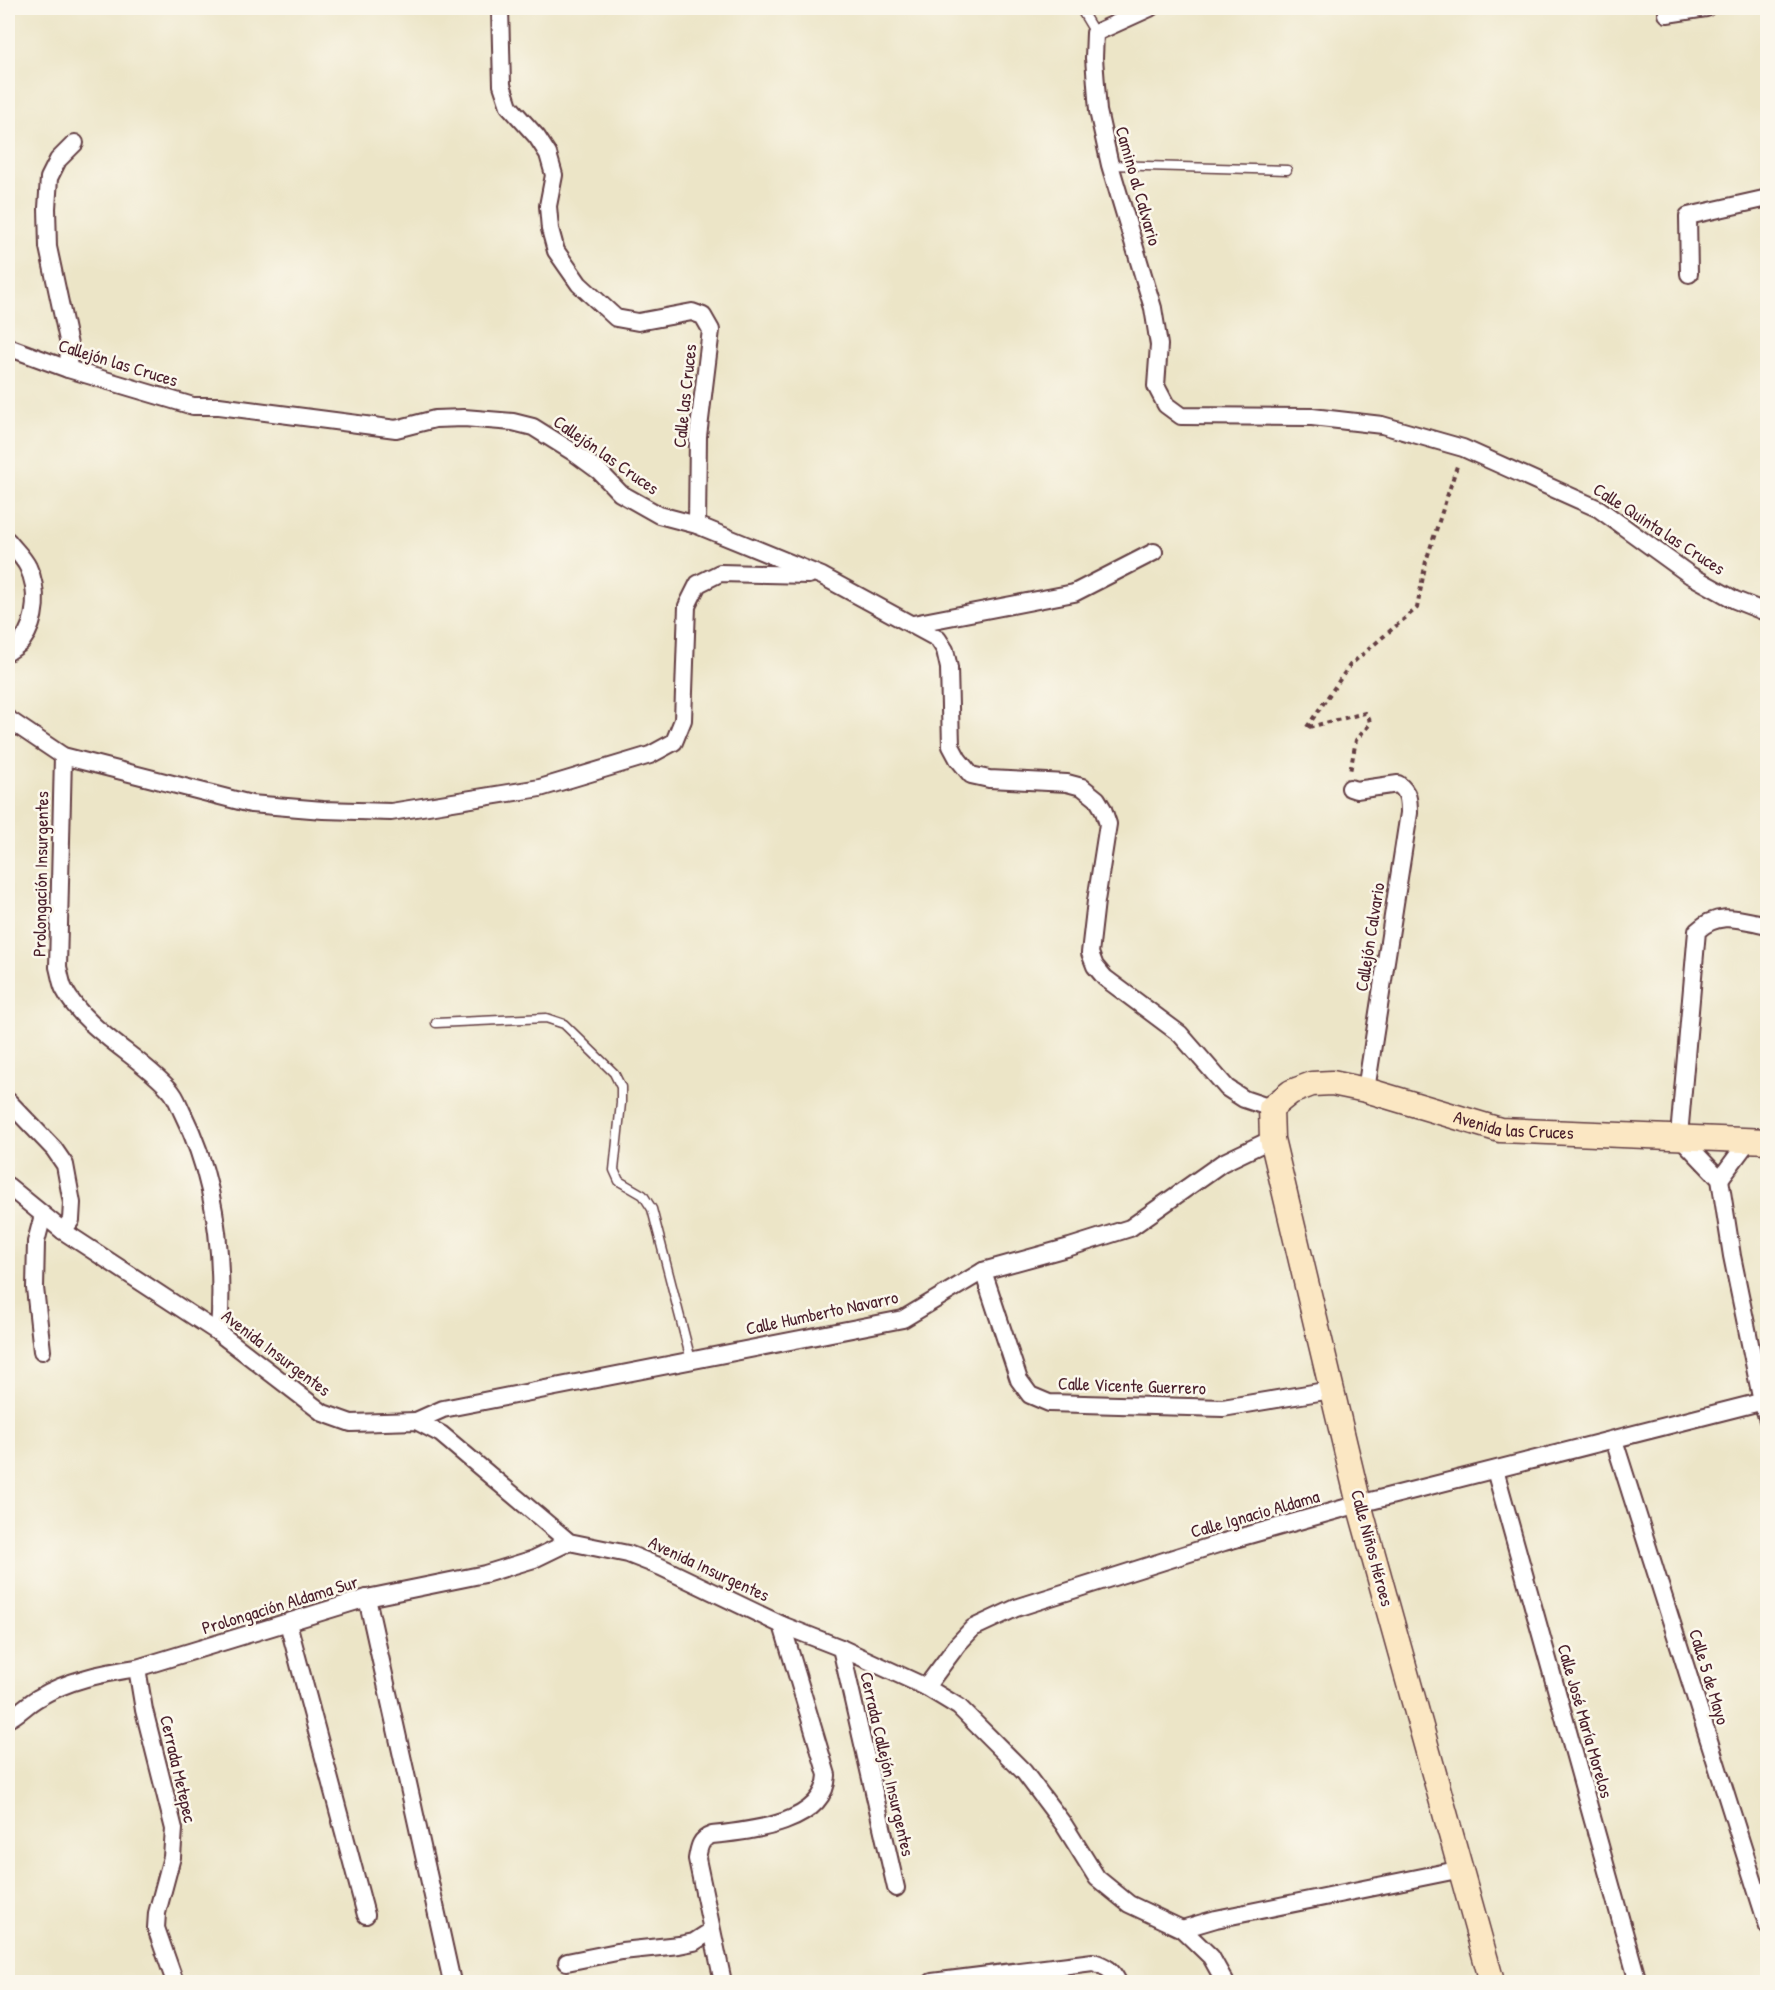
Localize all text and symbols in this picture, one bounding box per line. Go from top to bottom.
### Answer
street label: Camino al Calvario [1110,123,1167,248]
street label: Callejón las Cruces [55,333,181,393]
street label: Calle las Cruces [667,343,702,449]
street label: Callejón las Cruces [548,409,664,500]
street label: Calle Quinta las Cruces [1589,477,1730,581]
street label: Prolongación Insurgentes [27,791,54,957]
street label: Callejón Calvario [1349,881,1390,993]
street label: Avenida las Cruces [1451,1104,1574,1145]
street label: Calle Humberto Navarro [744,1284,900,1341]
street label: Avenida Insurgentes [217,1303,336,1402]
street label: Calle Vicente Guerrero [1058,1370,1206,1401]
street label: Calle Ignacio Aldama [1188,1483,1322,1544]
street label: Calle Niños Héroes [1345,1487,1400,1609]
street label: Avenida Insurgentes [645,1530,774,1607]
street label: Prolongación Aldama Sur [199,1569,361,1640]
street label: Calle 5 de Mayo [1683,1626,1736,1728]
street label: Calle José María Morelos [1552,1641,1619,1801]
street label: Cerrada Callejón Insurgentes [854,1669,921,1859]
street label: Cerrada Metepec [154,1713,203,1825]

